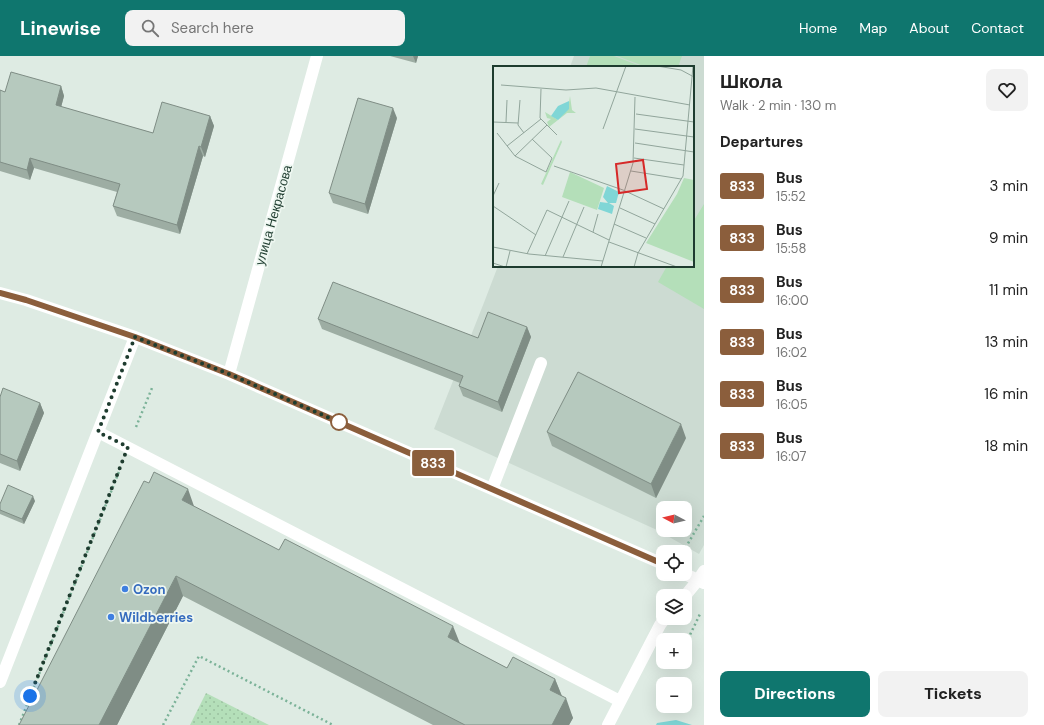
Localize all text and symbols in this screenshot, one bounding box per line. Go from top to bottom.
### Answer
search box [125,10,405,46]
text: Linewise [20,16,101,41]
icon: search [139,17,161,39]
text: Search here [171,18,254,38]
text: Home [799,19,837,37]
text: Map [859,19,887,37]
text: About [909,19,949,37]
text: Contact [971,19,1024,37]
inset map [493,66,694,267]
text: Школа [720,69,782,94]
button: heart [986,69,1028,111]
text: Walk · 2 min · 130 m [720,97,836,114]
text: Departures [720,132,803,152]
street label: улица Некрасова [251,162,296,267]
text: Bus [776,168,803,188]
text: 3 min [990,176,1028,196]
text: 833 [729,177,755,195]
text: 15:52 [776,188,806,205]
text: Bus [776,220,803,240]
text: 9 min [989,228,1028,248]
text: 833 [729,229,755,247]
text: 15:58 [776,240,806,257]
text: Bus [776,272,803,292]
text: 11 min [989,280,1028,300]
text: 833 [729,281,755,299]
text: 16:00 [776,292,809,309]
text: Bus [776,324,803,344]
text: 13 min [985,332,1028,352]
text: 833 [729,333,755,351]
text: 16:02 [776,344,807,361]
text: Bus [776,376,803,396]
text: 16 min [984,384,1028,404]
text: 833 [729,385,755,403]
text: 16:05 [776,396,808,413]
unlabelled marker [330,413,348,431]
text: Bus [776,428,803,448]
text: 18 min [985,436,1028,456]
text: 833 [729,437,755,455]
text: 16:07 [776,448,807,465]
line badge: 833 [410,450,456,476]
text: 833 [420,454,446,472]
north arrow [656,501,692,537]
map controls [656,501,692,713]
button: locate [656,545,692,581]
place label: Ozon [133,581,166,598]
marker: Ozon [120,584,130,594]
button: layers [656,589,692,625]
place label: Wildberries [119,609,193,626]
marker: Wildberries [106,612,116,622]
button: + [656,633,692,669]
button: Directions [720,671,870,717]
button: Tickets [878,671,1028,717]
button: − [656,677,692,713]
your location [20,686,40,706]

